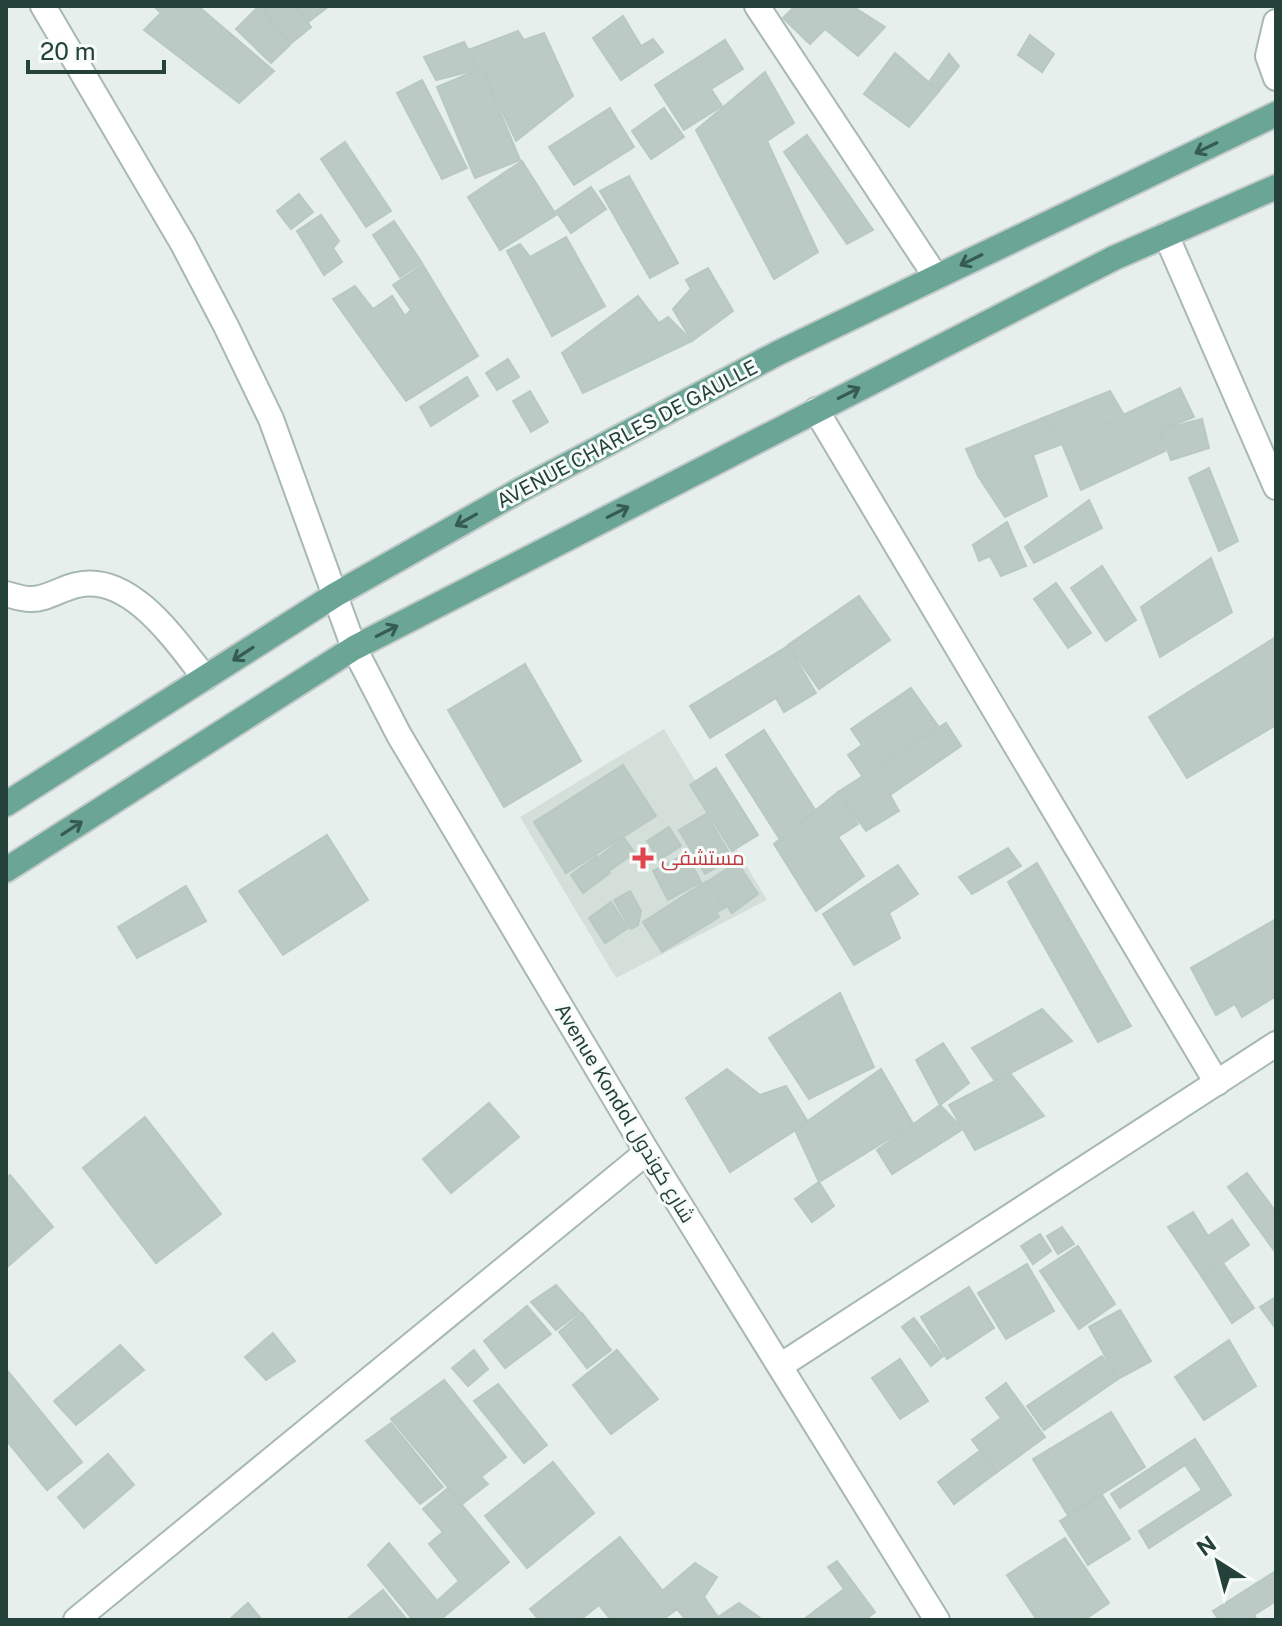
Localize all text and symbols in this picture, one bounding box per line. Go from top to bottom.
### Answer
scale bar [28,24,164,74]
text: 20 m [40,37,96,65]
one-way arrow [1194,141,1218,156]
one-way arrow [959,253,983,268]
street label: AVENUE CHARLES DE GAULLE [492,355,762,513]
one-way arrow [837,384,861,400]
one-way arrow [606,504,630,519]
one-way arrow [455,512,478,528]
one-way arrow [375,623,399,638]
one-way arrow [232,646,255,662]
one-way arrow [60,820,83,836]
place label: مستشفى [661,846,745,871]
marker: مستشفى [632,847,654,869]
street label: Avenue Kondol شارع كوندول [548,999,700,1228]
north arrow [1178,1522,1258,1602]
text: N [1192,1530,1221,1561]

